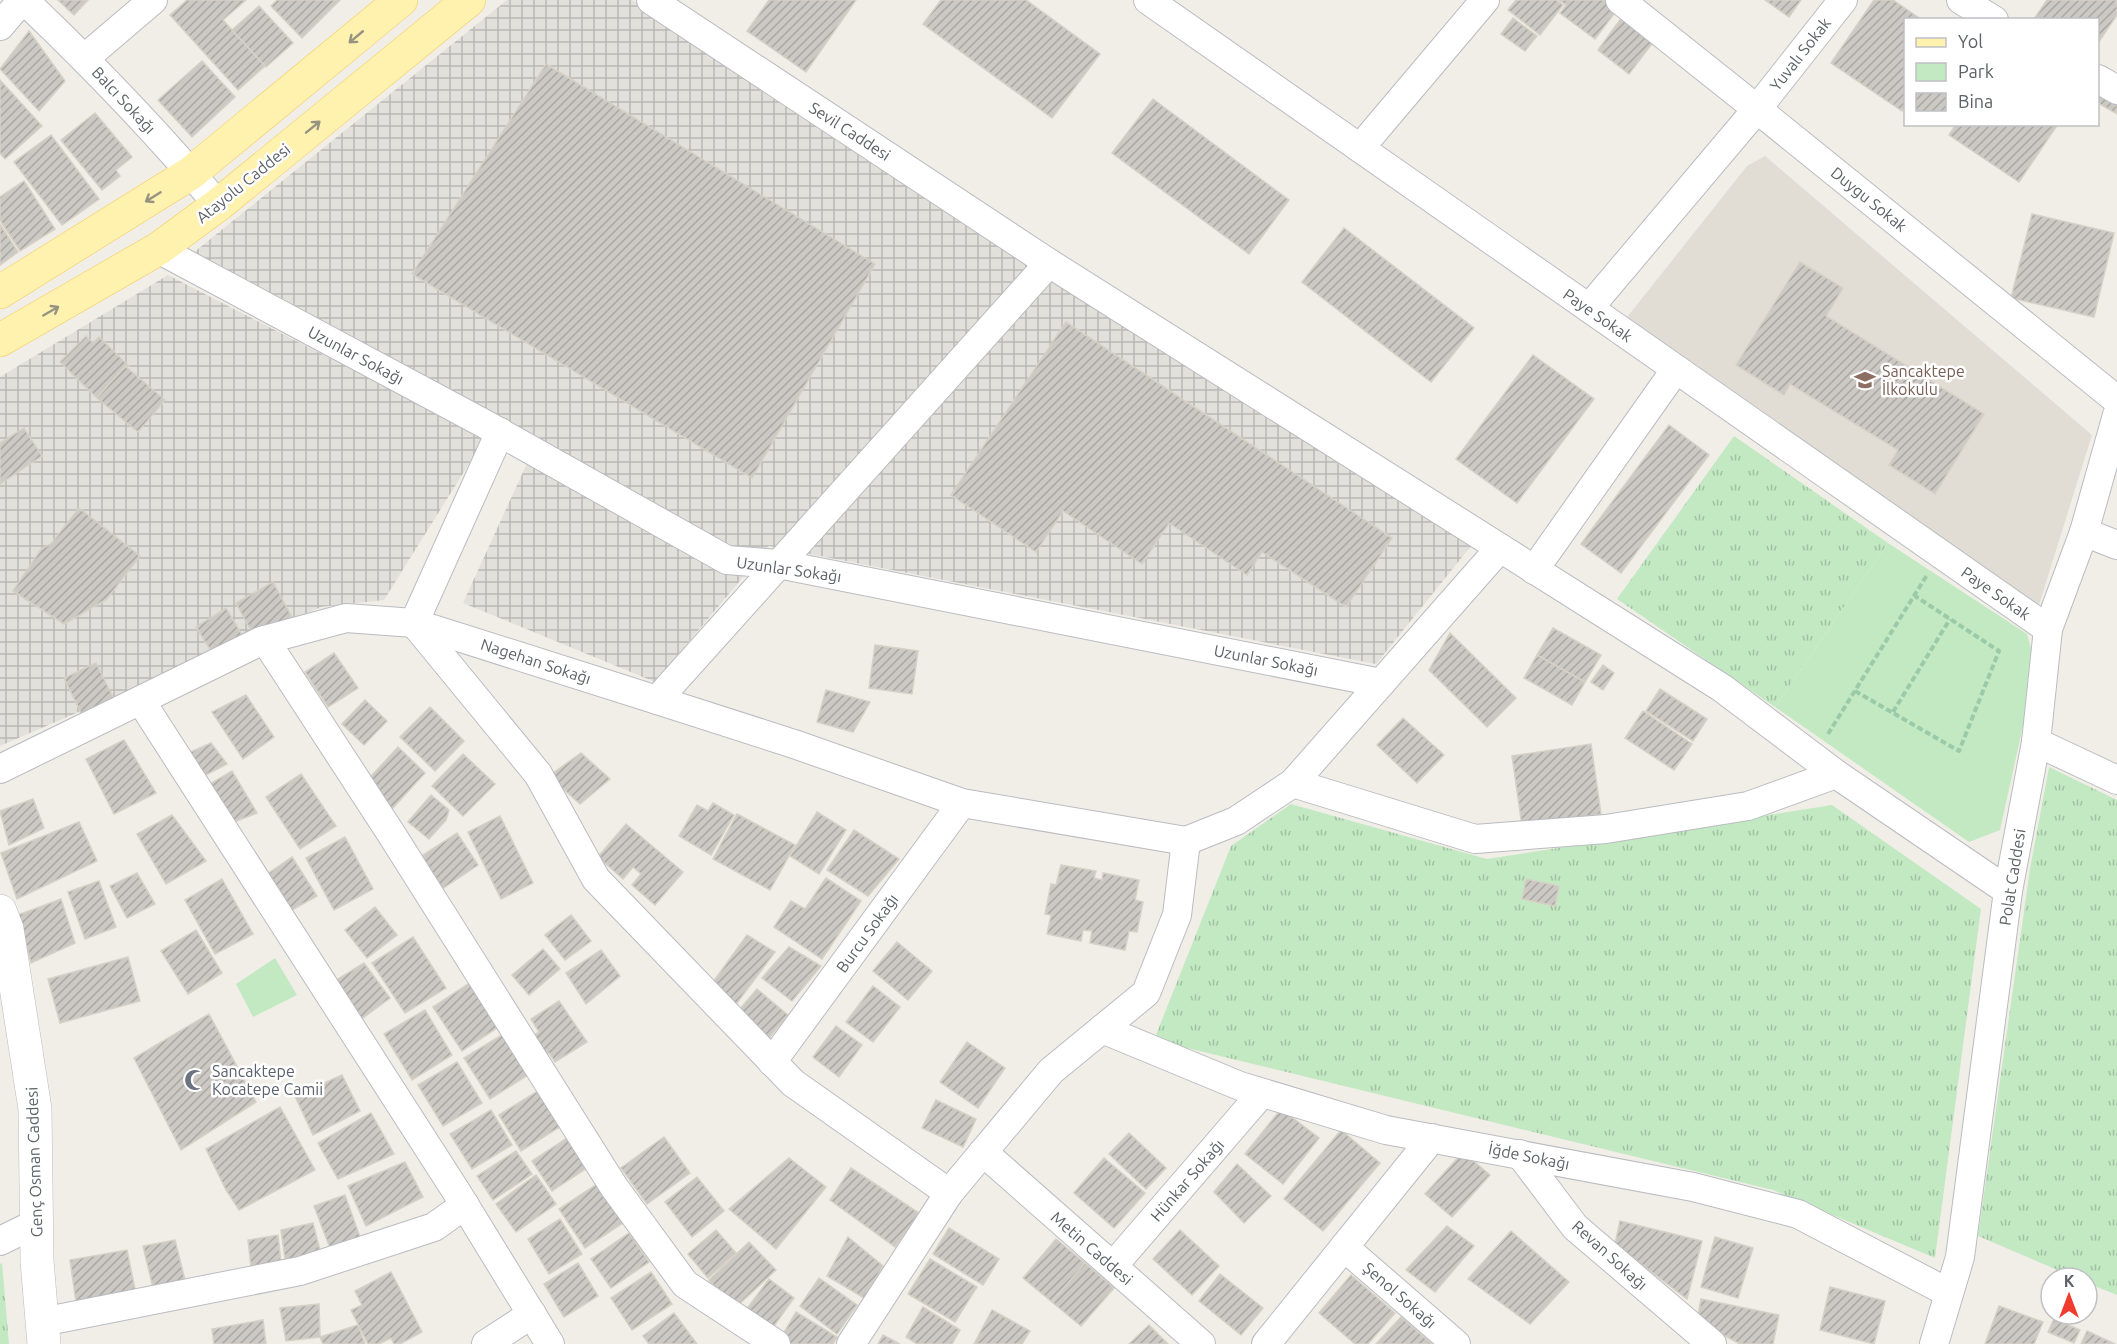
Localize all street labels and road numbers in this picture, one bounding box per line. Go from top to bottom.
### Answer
street label: Yuvalı Sokak [1766,14,1834,94]
street label: Balcı Sokağı [89,63,159,137]
street label: Sevil Caddesi [806,98,894,164]
street label: Atayolu Caddesi [193,140,293,226]
street label: Duygu Sokak [1828,163,1910,235]
street label: Paye Sokak [1560,285,1636,345]
street label: Uzunlar Sokağı [305,322,407,388]
street label: Uzunlar Sokağı [735,553,843,585]
street label: Paye Sokak [1958,563,2034,623]
street label: Nagehan Sokağı [479,635,593,687]
street label: Uzunlar Sokağı [1212,641,1320,679]
street label: Polat Caddesi [1995,827,2029,927]
street label: Burcu Sokağı [832,890,902,976]
street label: Genç Osman Caddesi [22,1087,46,1237]
street label: Hünkar Sokağı [1147,1135,1227,1225]
street label: İğde Sokağı [1487,1139,1571,1173]
street label: Metin Caddesi [1048,1208,1136,1288]
street label: Revan Sokağı [1569,1217,1651,1293]
street label: Şenol Sokağı [1360,1258,1440,1332]

